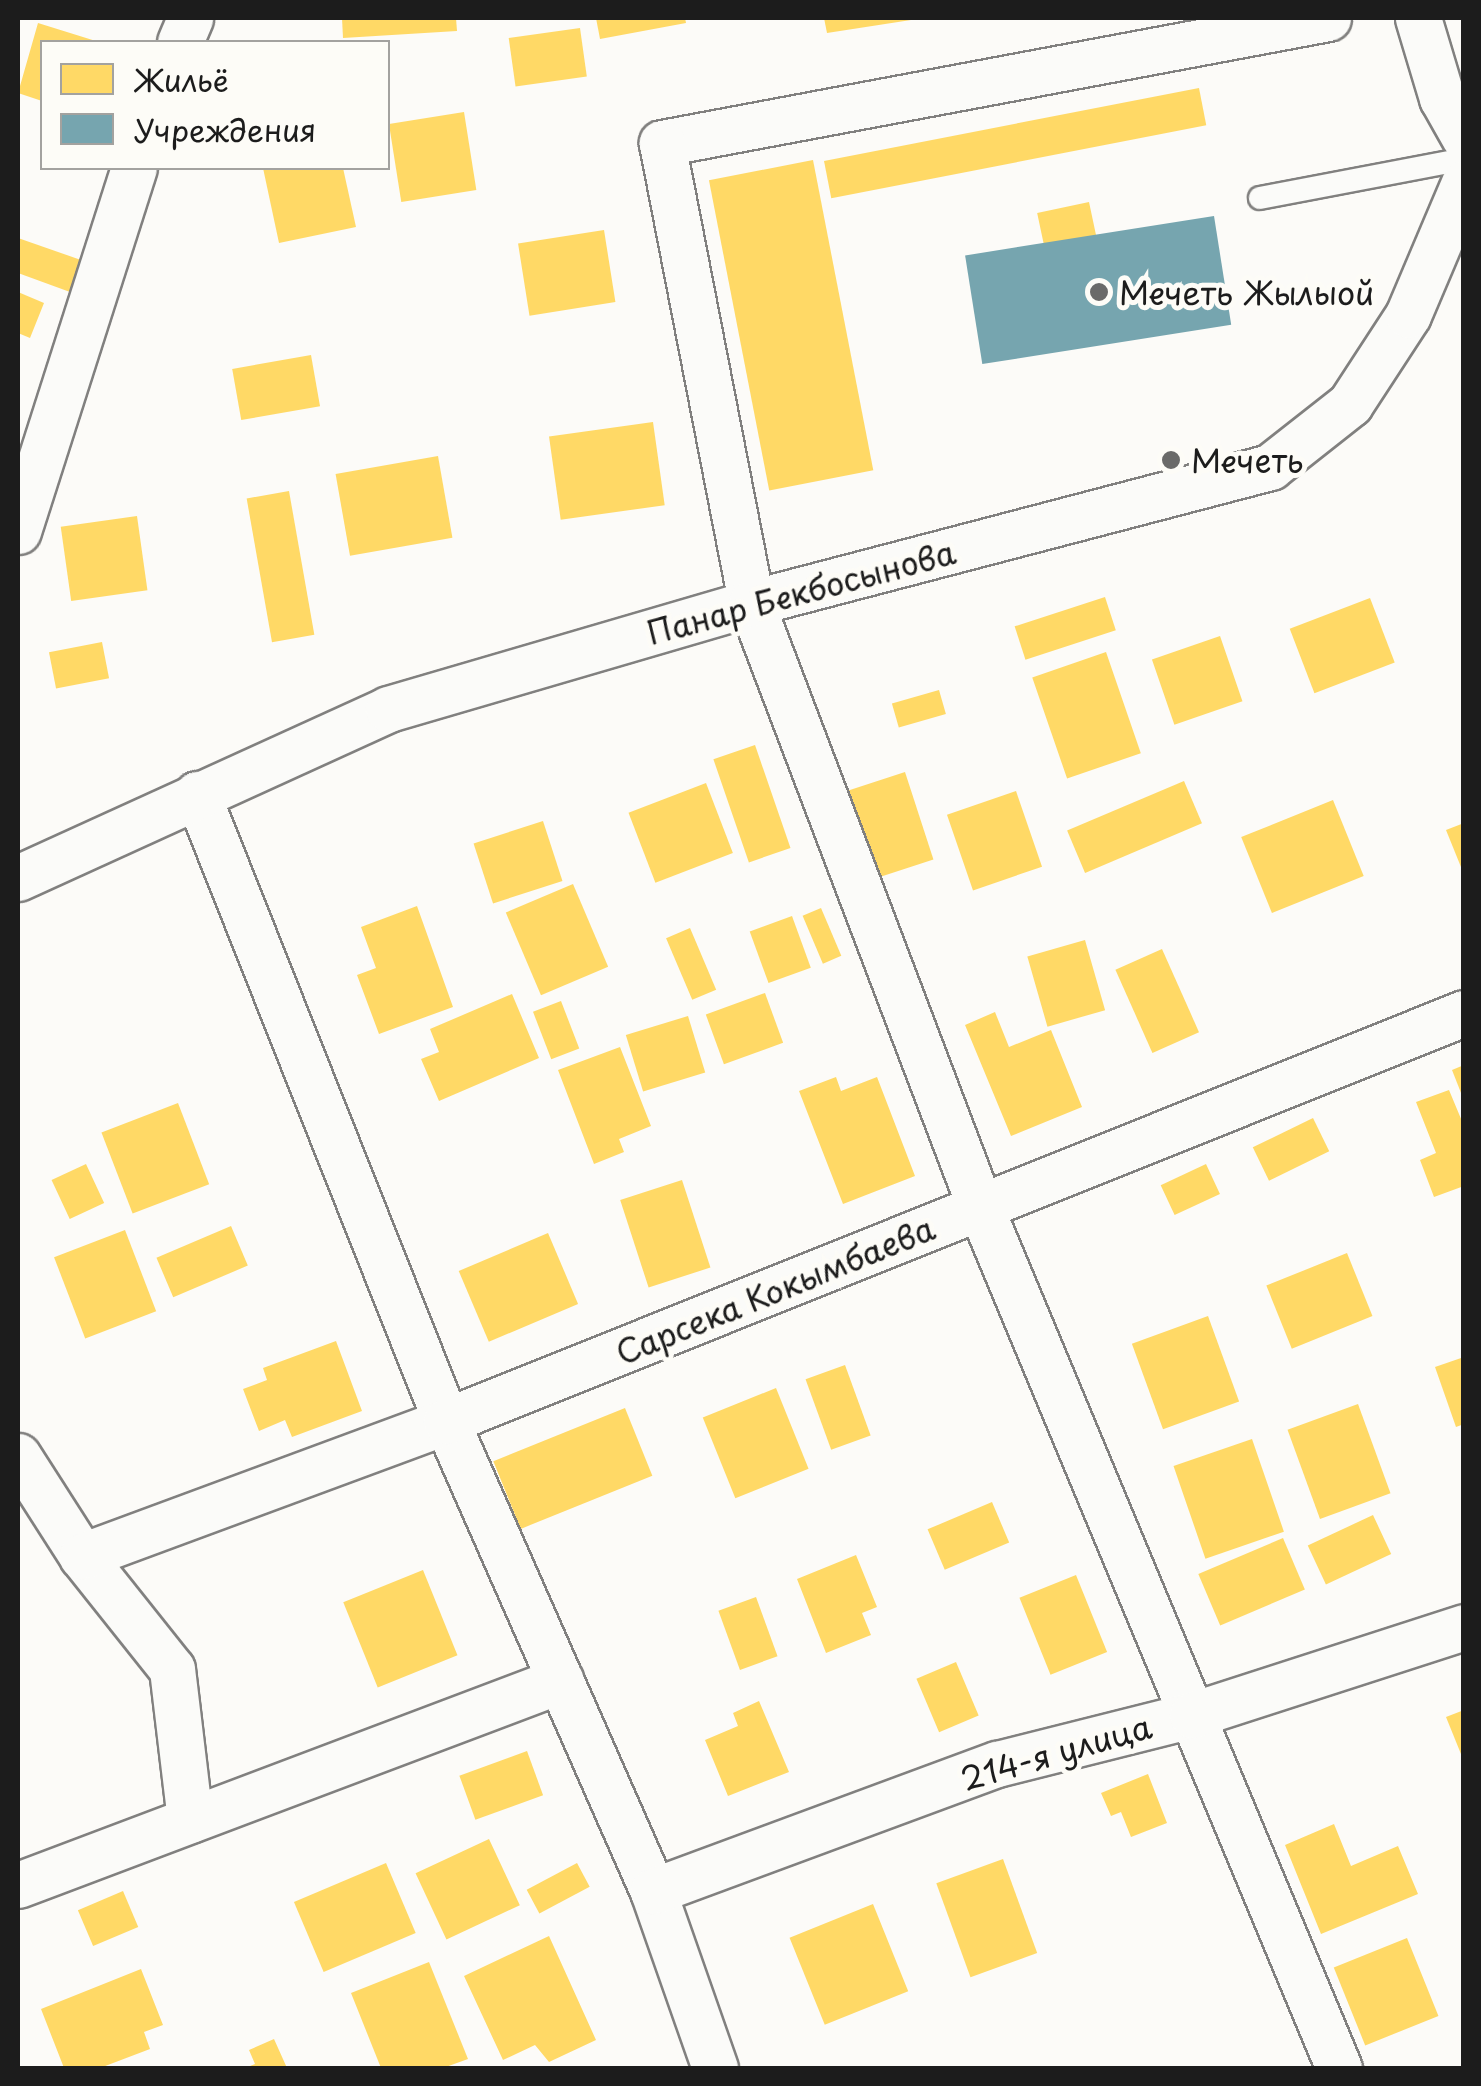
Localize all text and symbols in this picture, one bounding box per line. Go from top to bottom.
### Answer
legend [40,40,390,170]
text: Жильё [134,57,229,102]
text: Учреждения [134,107,316,152]
place label: Мечеть Жылыой [1119,273,1373,311]
marker: Мечеть Жылыой [1088,281,1110,303]
place label: Мечеть [1191,441,1303,479]
marker: Мечеть [1160,449,1182,471]
street label: Панар Бекбосынова [642,532,960,652]
street label: Сарсека Кокымбаева [609,1208,941,1372]
street label: 214-я улица [956,1706,1156,1798]

